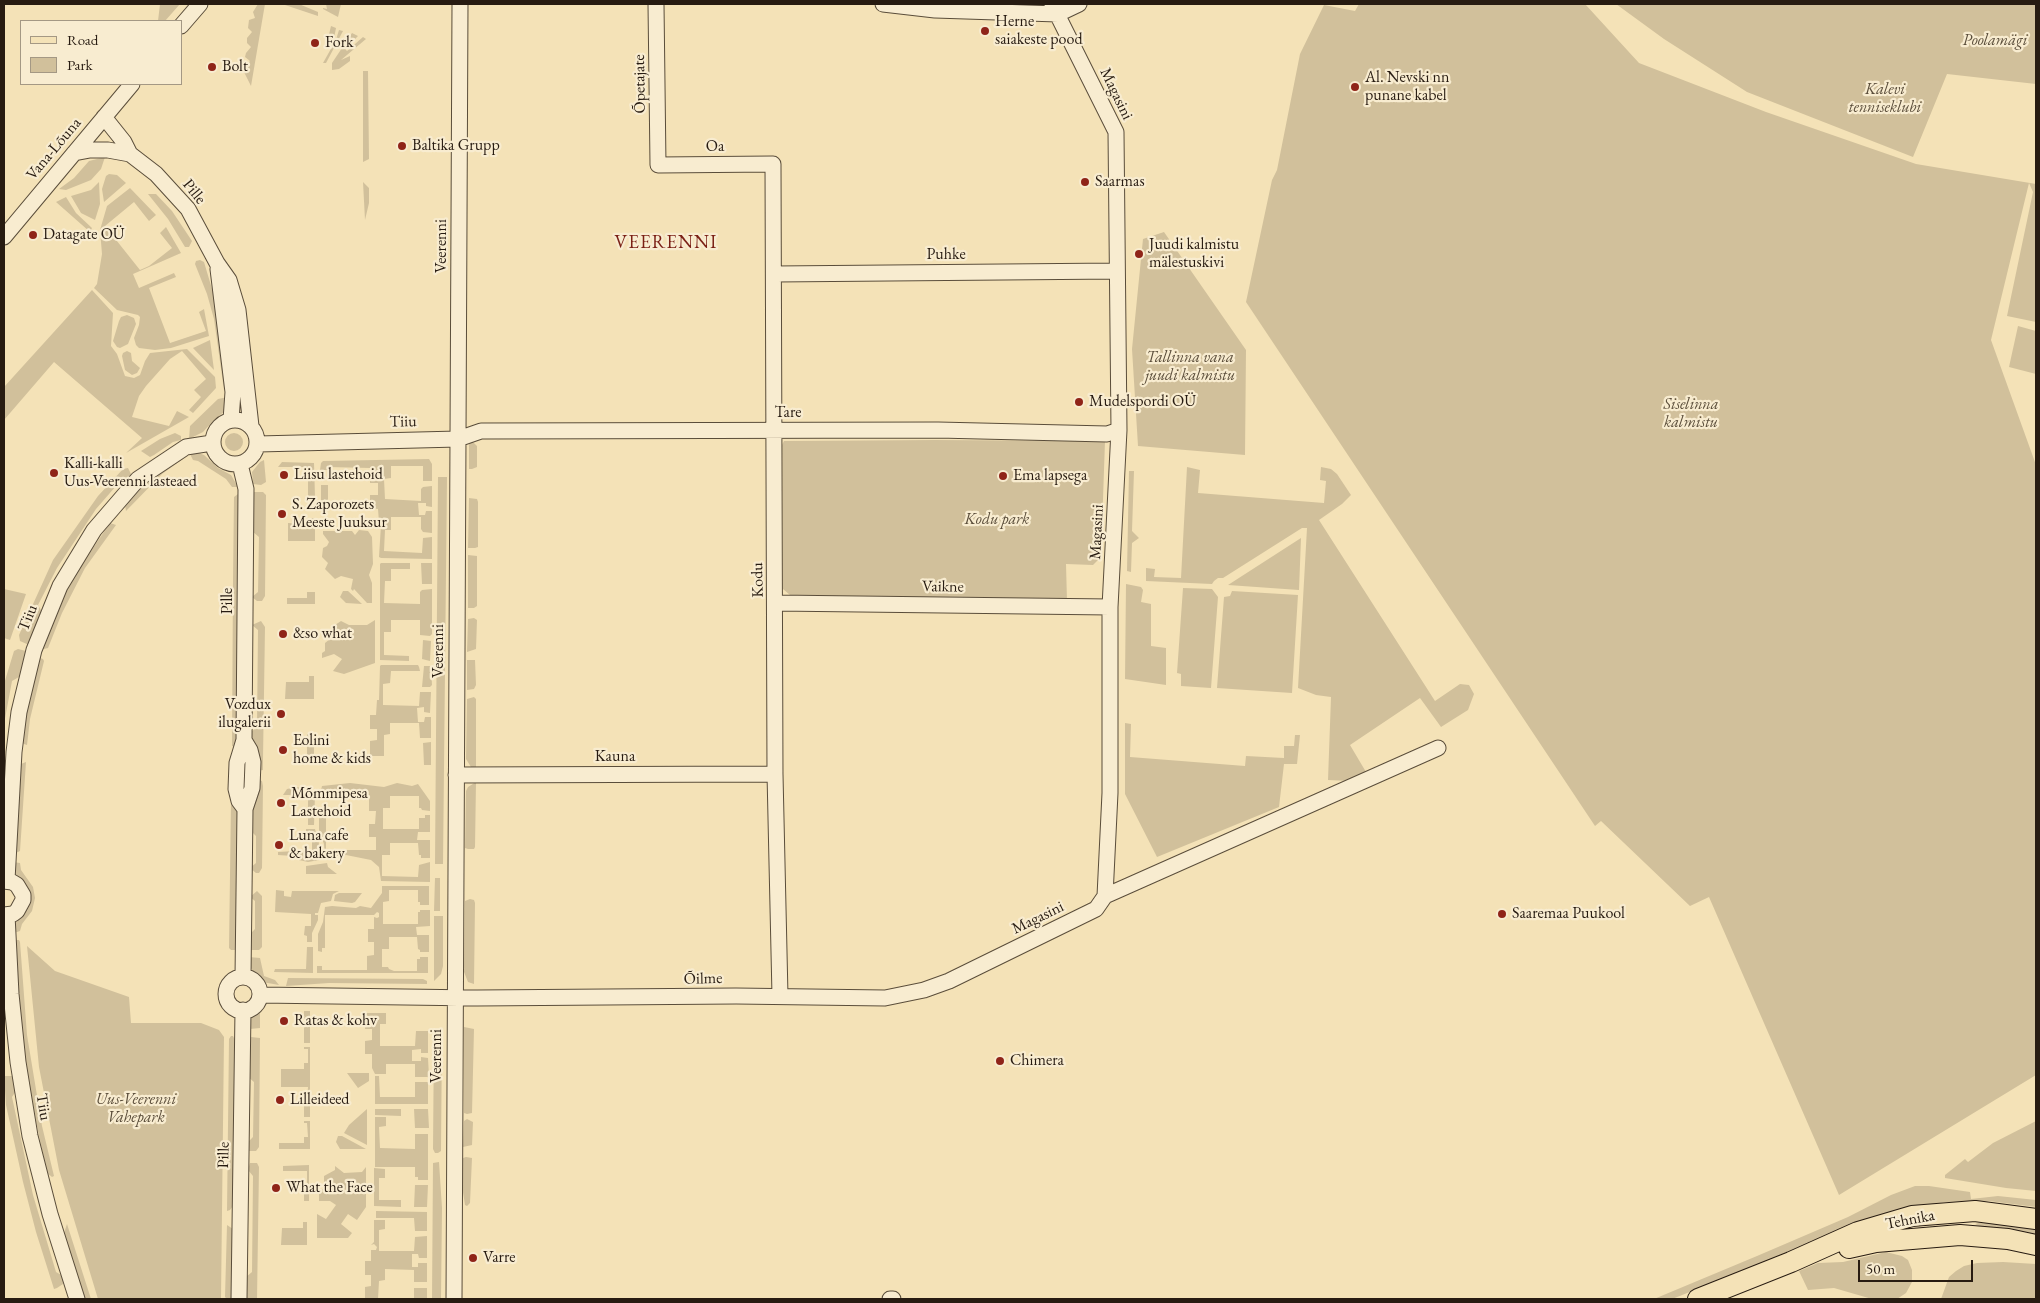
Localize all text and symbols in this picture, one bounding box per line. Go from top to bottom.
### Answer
place label: Herne saiakeste pood [995,12,1082,50]
legend [20,20,182,85]
marker: Herne saiakeste pood [979,25,991,37]
text: Road [67,30,98,49]
park label: Poolamägi [1963,31,2027,51]
place label: Fork [325,33,353,53]
marker: Fork [309,37,321,49]
street label: Õpetajate [630,54,650,114]
text: Park [67,55,93,74]
place label: Bolt [222,57,248,77]
marker: Bolt [206,61,218,73]
street label: Magasini [1095,65,1137,123]
place label: Al. Nevski nn punane kabel [1365,68,1449,106]
park label: Kalevi tenniseklubi [1849,80,1921,118]
marker: Al. Nevski nn punane kabel [1349,81,1361,93]
street label: Vana-Lõuna [22,114,86,184]
place label: Baltika Grupp [412,136,500,156]
street label: Oa [706,137,724,157]
marker: Baltika Grupp [396,140,408,152]
place label: Saarmas [1095,172,1145,192]
street label: Pille [178,176,210,208]
marker: Saarmas [1079,176,1091,188]
street label: Veerenni [432,219,452,273]
place label: Datagate OÜ [43,225,125,245]
marker: Datagate OÜ [27,229,39,241]
district label: VEERENNI [613,232,719,254]
place label: Juudi kalmistu mälestuskivi [1149,235,1239,273]
street label: Puhke [926,245,966,265]
marker: Juudi kalmistu mälestuskivi [1133,248,1145,260]
park label: Tallinna vana juudi kalmistu [1145,348,1235,386]
place label: Mudelspordi OÜ [1089,392,1196,412]
park label: Siselinna kalmistu [1663,395,1719,433]
marker: Mudelspordi OÜ [1073,396,1085,408]
street label: Tare [774,403,802,423]
street label: Tiiu [389,412,417,432]
place label: Kalli-kalli Uus-Veerenni lasteaed [64,454,197,492]
place label: Liisu lastehoid [294,465,383,485]
place label: Ema lapsega [1013,466,1087,486]
marker: Kalli-kalli Uus-Veerenni lasteaed [48,467,60,479]
marker: Liisu lastehoid [278,469,290,481]
marker: Ema lapsega [997,470,1009,482]
place label: S. Zaporozets Meeste Juuksur [292,495,387,533]
street label: Magasini [1086,504,1108,560]
marker: S. Zaporozets Meeste Juuksur [276,508,288,520]
park label: Kodu park [965,510,1029,530]
street label: Kodu [748,562,768,598]
street label: Vaikne [922,577,964,597]
street label: Pille [218,588,238,614]
street label: Tiiu [14,602,42,634]
place label: &so what [293,624,352,644]
street label: Veerenni [429,624,449,678]
marker: &so what [277,628,289,640]
place label: Vozdux ilugalerii [218,695,271,733]
marker: Vozdux ilugalerii [275,708,287,720]
place label: Eolini home & kids [293,731,371,769]
marker: Eolini home & kids [277,744,289,756]
street label: Kauna [595,747,635,767]
place label: Mõmmipesa Lastehoid [291,784,368,822]
marker: Mõmmipesa Lastehoid [275,797,287,809]
place label: Luna cafe & bakery [289,826,348,864]
marker: Luna cafe & bakery [273,839,285,851]
street label: Magasini [1009,897,1067,939]
place label: Saaremaa Puukool [1512,904,1625,924]
marker: Saaremaa Puukool [1496,908,1508,920]
street label: Õilme [684,969,722,989]
place label: Ratas & kohv [294,1011,377,1031]
marker: Ratas & kohv [278,1015,290,1027]
street label: Veerenni [427,1029,447,1083]
place label: Chimera [1010,1051,1064,1071]
marker: Chimera [994,1055,1006,1067]
park label: Uus-Veerenni Vahepark [96,1090,176,1128]
place label: Lilleideed [290,1090,349,1110]
street label: Tiiu [31,1092,55,1122]
marker: Lilleideed [274,1094,286,1106]
street label: Pille [214,1141,234,1169]
place label: What the Face [286,1178,373,1198]
marker: What the Face [270,1182,282,1194]
street label: Tehnika [1884,1206,1936,1234]
place label: Varre [483,1248,515,1268]
scale bar [1860,1250,1975,1282]
marker: Varre [467,1252,479,1264]
text: 50 m [1866,1259,1895,1278]

